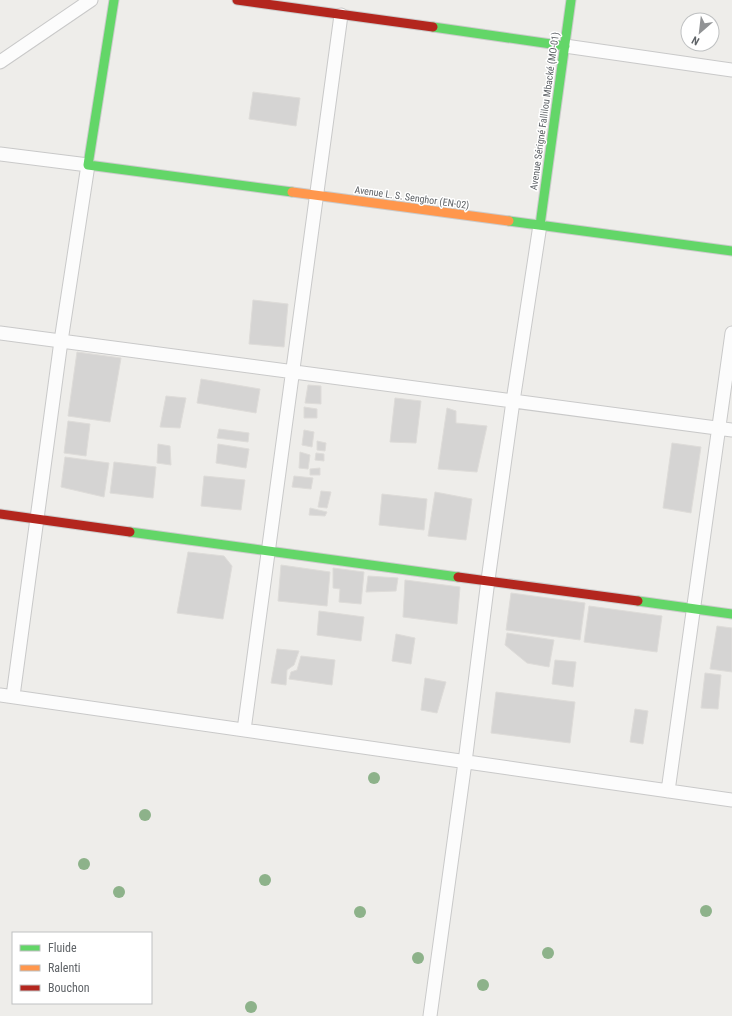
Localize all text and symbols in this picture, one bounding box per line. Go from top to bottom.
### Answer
north arrow [680,12,720,52]
street label: Avenue Sérigné Fallilou Mbacké (MO-01) [528,31,562,191]
text: N [689,33,702,48]
street label: Avenue L. S. Senghor (EN-02) [354,184,470,212]
legend [12,932,152,1004]
text: Fluide [48,941,77,955]
text: Ralenti [48,961,81,975]
text: Bouchon [48,981,90,995]

